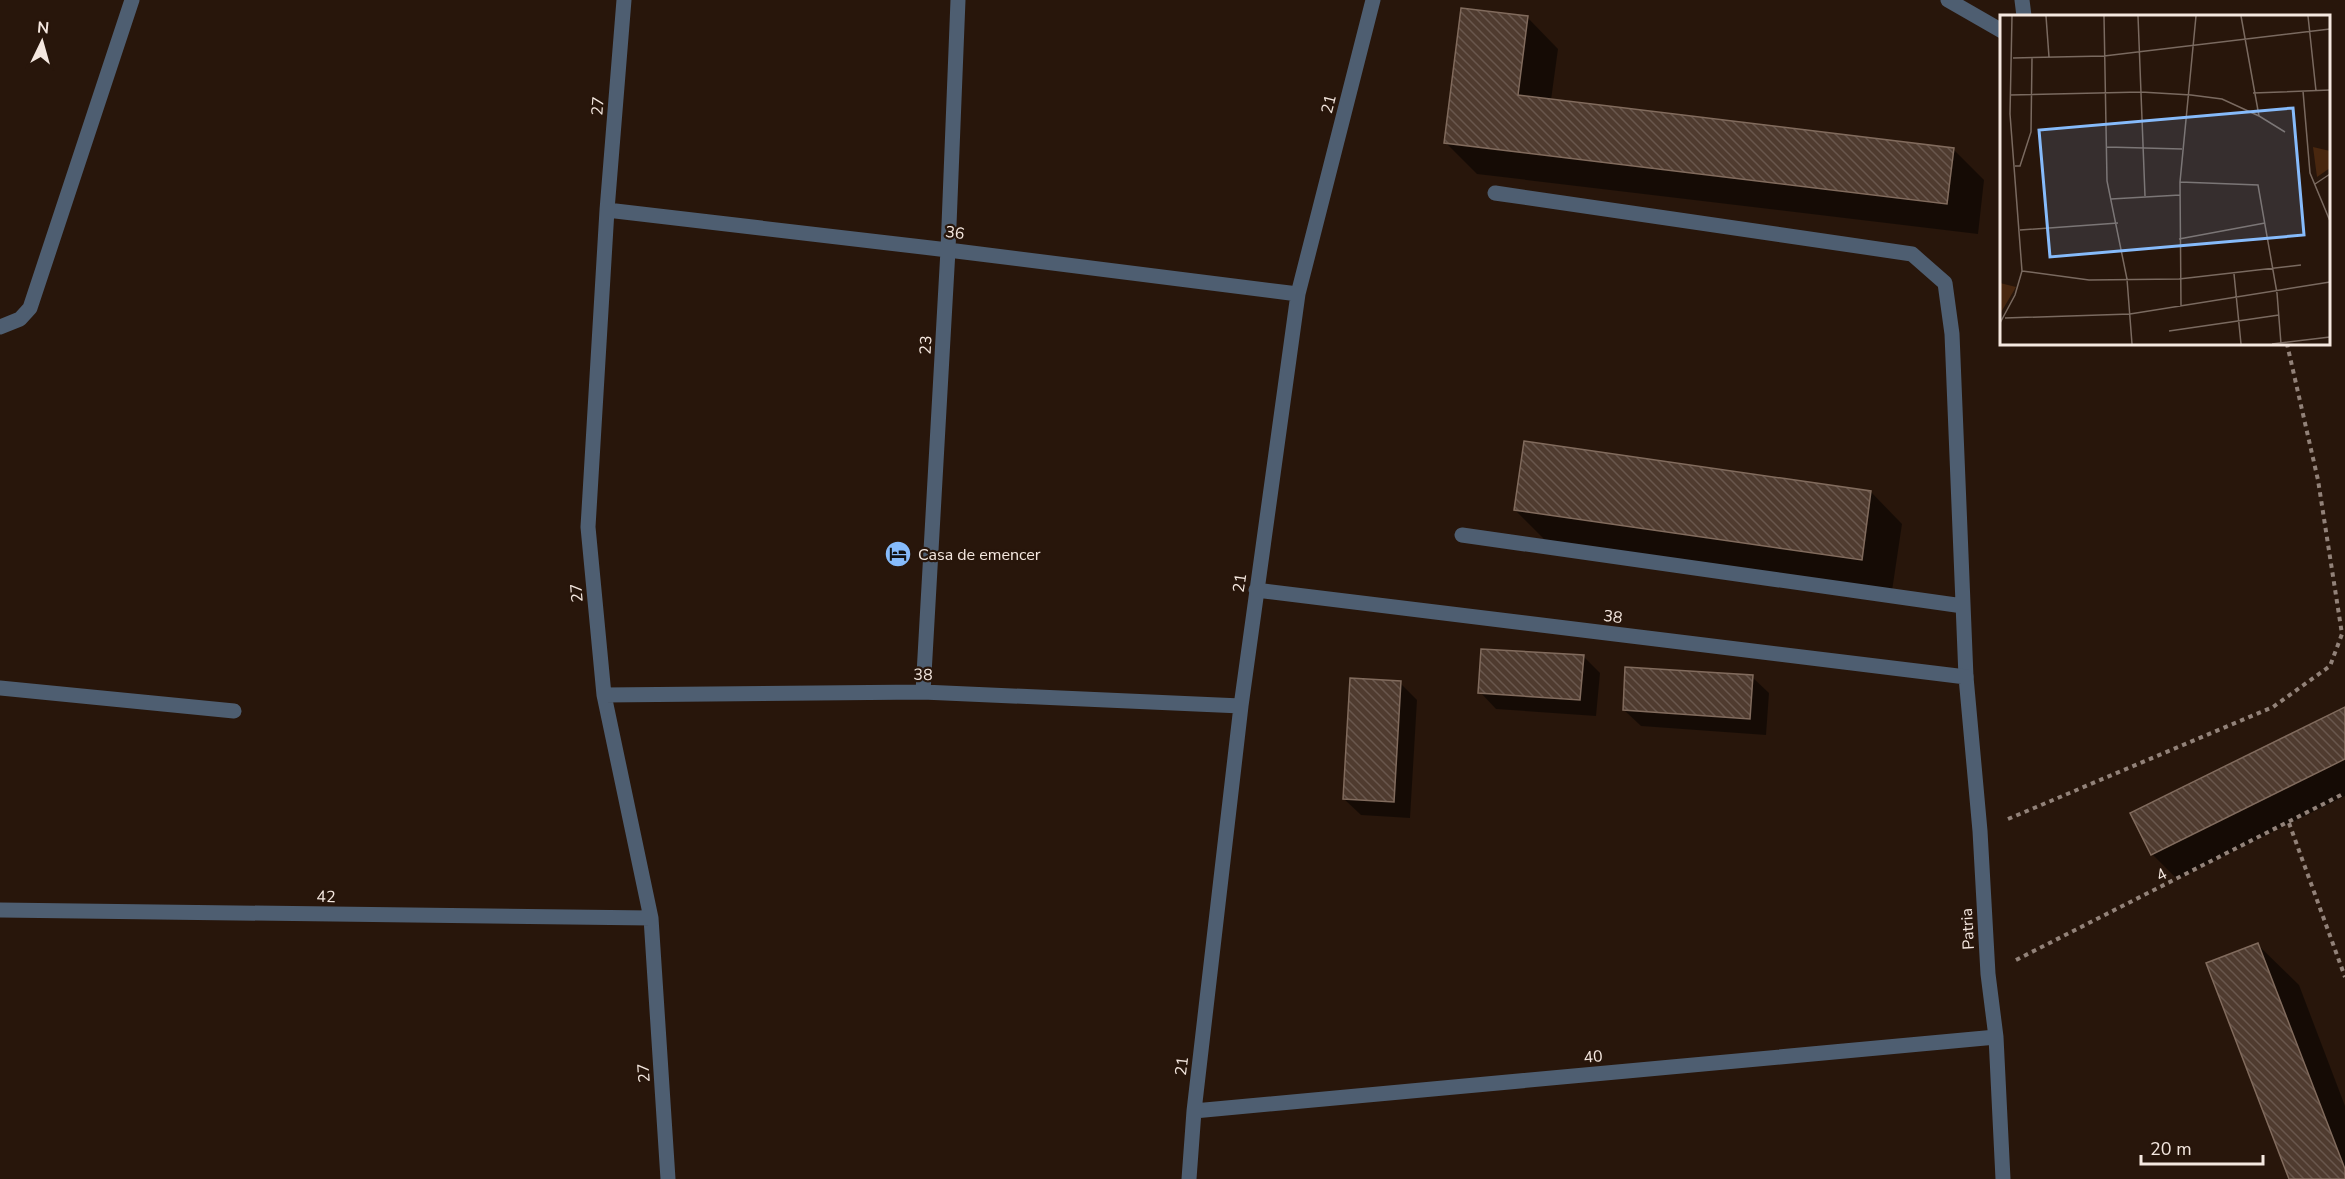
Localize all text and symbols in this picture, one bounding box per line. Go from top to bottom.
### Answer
north arrow [12,12,72,72]
inset map [2000,15,2330,345]
text: N [36,17,50,40]
street label: 21 [1316,92,1342,116]
street label: 27 [586,96,610,116]
street label: 36 [944,221,966,245]
street label: 23 [915,335,937,355]
hotel icon: Casa de emencer [883,539,913,569]
place label: Casa de emencer [918,544,1041,566]
street label: 21 [1228,572,1252,594]
street label: 27 [565,582,589,603]
street label: 38 [1602,605,1624,629]
street label: 38 [913,664,933,686]
street label: 4 [2152,863,2171,887]
street label: 42 [316,886,336,908]
street label: Patria [1956,908,1980,950]
street label: 40 [1583,1045,1604,1069]
street label: 21 [1170,1055,1194,1077]
street label: 27 [632,1063,656,1083]
scale bar [2141,1128,2262,1166]
text: 20 m [2150,1137,2192,1161]

